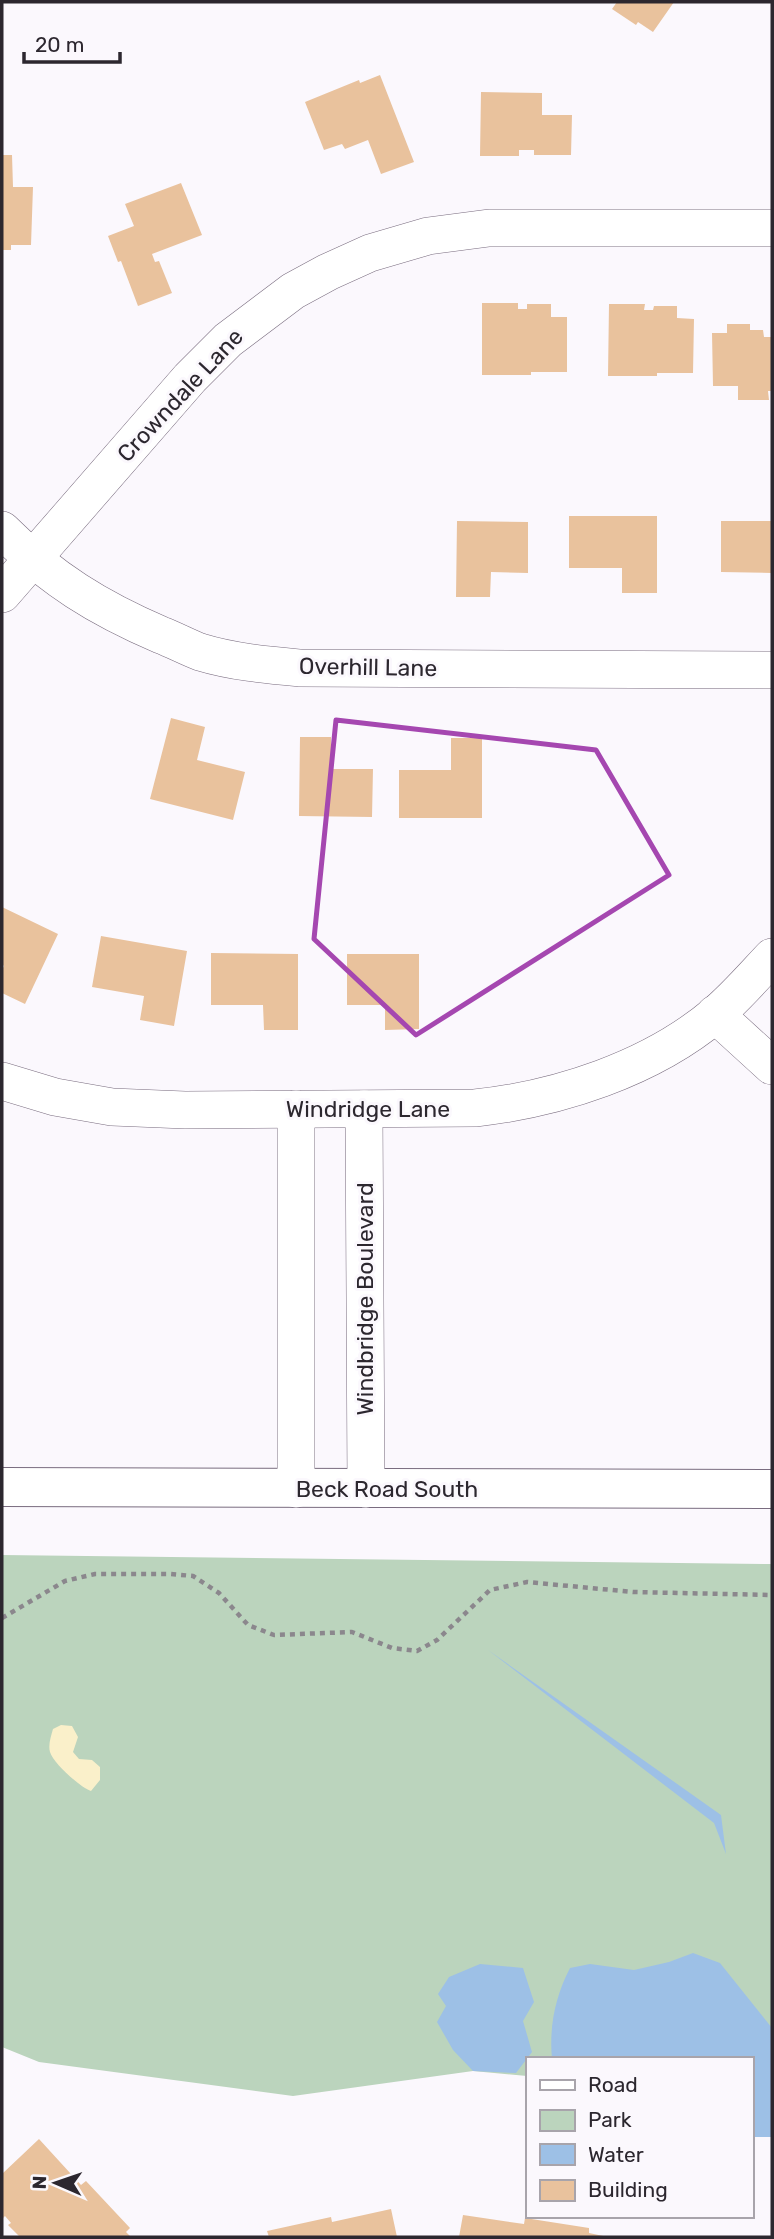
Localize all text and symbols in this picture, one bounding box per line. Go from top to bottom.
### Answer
scale bar [24,21,121,65]
text: 20 m [35,32,84,57]
street label: Crowndale Lane [111,323,249,467]
street label: Overhill Lane [299,652,437,682]
street label: Windridge Lane [286,1095,450,1123]
street label: Windbridge Boulevard [351,1182,379,1416]
street label: Beck Road South [296,1475,478,1503]
legend [526,2057,753,2218]
text: Road [588,2072,638,2097]
text: Park [588,2107,632,2132]
text: Water [588,2142,644,2167]
north arrow [21,2148,91,2218]
text: N [28,2175,51,2190]
text: Building [588,2177,668,2202]

